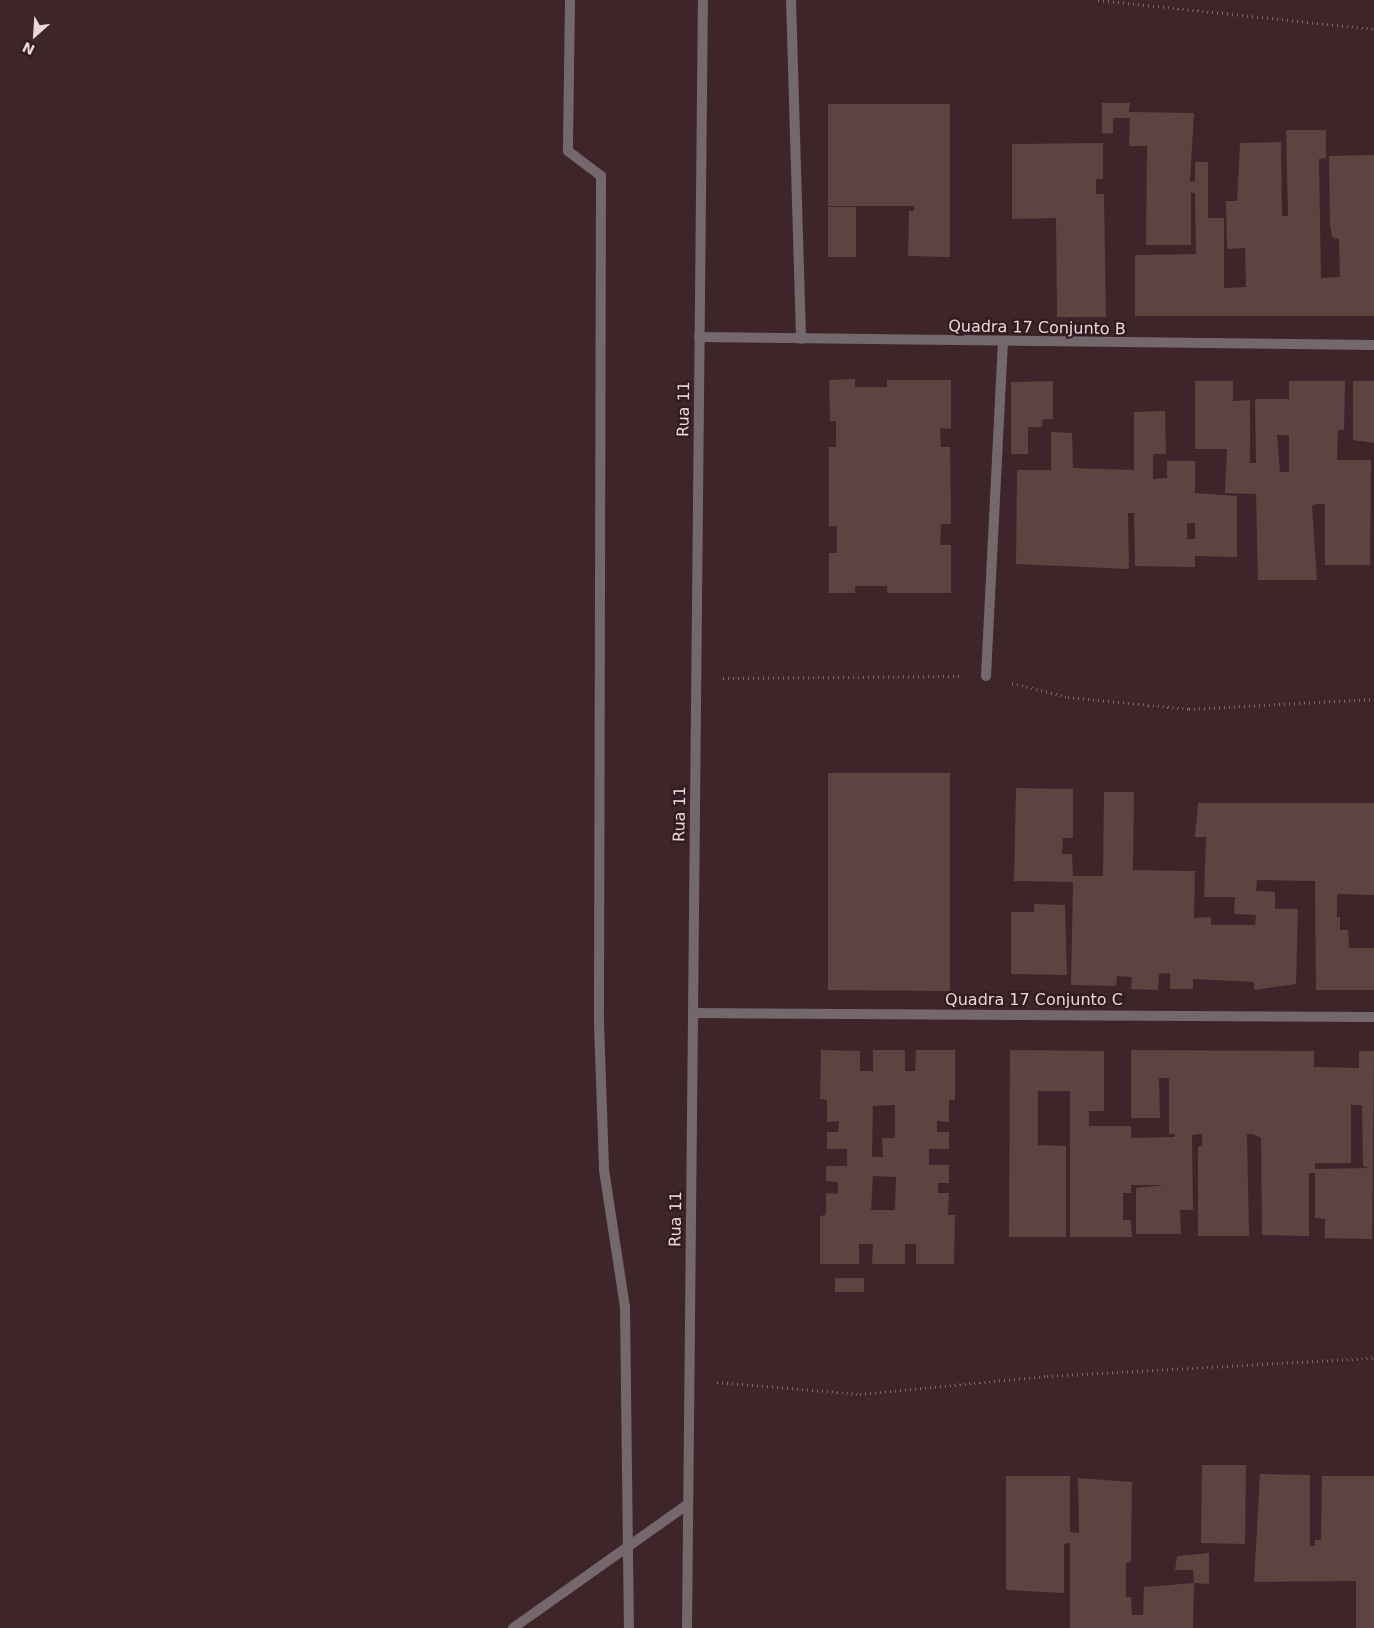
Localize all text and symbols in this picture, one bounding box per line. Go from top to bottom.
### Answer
north arrow [10,10,60,60]
text: N [20,39,37,58]
street label: Quadra 17 Conjunto B [948,317,1126,339]
street label: Rua 11 [674,381,694,437]
street label: Rua 11 [670,786,690,842]
street label: Quadra 17 Conjunto C [945,990,1123,1010]
street label: Rua 11 [666,1191,686,1247]

